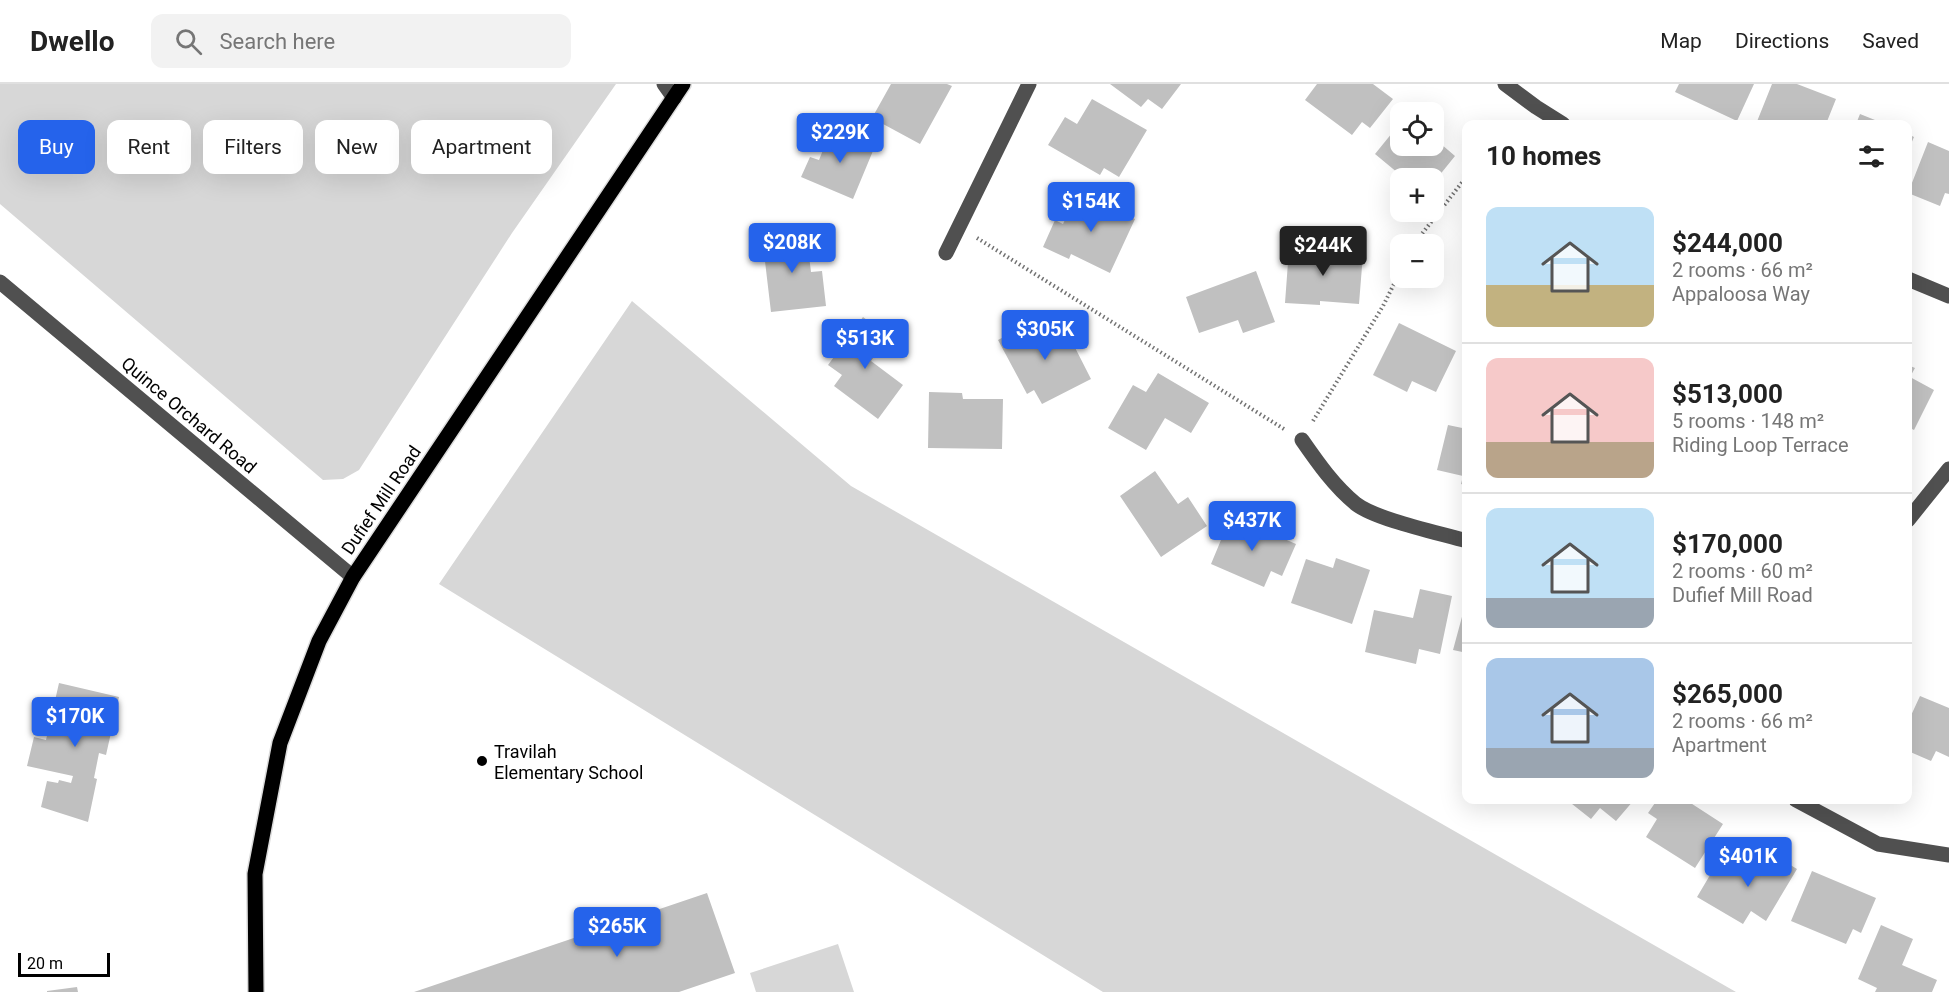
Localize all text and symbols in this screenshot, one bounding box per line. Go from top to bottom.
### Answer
search box [151,14,571,68]
text: Dwello [30,25,115,58]
icon: search [172,25,205,58]
text: Search here [220,29,335,54]
text: Map [1660,29,1702,53]
text: Directions [1735,29,1829,53]
text: Saved [1862,29,1919,53]
map controls [1390,102,1444,288]
button: locate [1390,102,1444,156]
pin: $229K [798,113,882,164]
chip: Buy [18,120,95,174]
chip: Rent [107,120,191,174]
chip: Filters [203,120,303,174]
chip: New [315,120,399,174]
chip: Apartment [411,120,552,174]
text: $229K [811,120,869,144]
icon: filters [1855,140,1888,173]
text: 10 homes [1486,141,1601,171]
button: + [1390,168,1444,222]
pin: $154K [1049,182,1133,233]
text: $154K [1062,189,1120,213]
pin: $208K [750,223,834,274]
pin: $244K [1281,226,1365,277]
text: $244,000 [1672,228,1783,258]
text: $208K [763,230,821,254]
icon: home [1534,231,1606,303]
text: $244K [1294,233,1352,257]
button: − [1390,234,1444,288]
text: 2 rooms · 66 m² [1672,258,1813,282]
text: Appaloosa Way [1672,282,1810,306]
pin: $305K [1003,310,1087,361]
text: $305K [1016,317,1074,341]
pin: $513K [823,319,907,370]
text: $513K [836,326,894,350]
street label: Quince Orchard Road [117,353,261,477]
text: $513,000 [1672,379,1783,409]
icon: home [1534,382,1606,454]
text: 5 rooms · 148 m² [1672,409,1824,433]
text: Riding Loop Terrace [1672,433,1849,457]
street label: Dufief Mill Road [337,442,425,558]
pin: $437K [1210,501,1294,552]
text: $437K [1223,508,1281,532]
text: $170,000 [1672,529,1783,559]
icon: home [1534,532,1606,604]
text: 2 rooms · 60 m² [1672,559,1813,583]
text: Dufief Mill Road [1672,583,1813,607]
text: $265,000 [1672,679,1783,709]
icon: home [1534,682,1606,754]
pin: $170K [33,697,117,748]
text: $170K [46,704,104,728]
text: 2 rooms · 66 m² [1672,709,1813,733]
text: Apartment [1672,733,1767,757]
place label: Travilah Elementary School [494,741,643,783]
marker: Travilah Elementary School [475,754,489,768]
pin: $401K [1706,837,1790,888]
text: $401K [1719,844,1777,868]
pin: $265K [575,907,659,958]
text: $265K [588,914,646,938]
scale bar [18,950,110,978]
text: 20 m [27,954,63,973]

